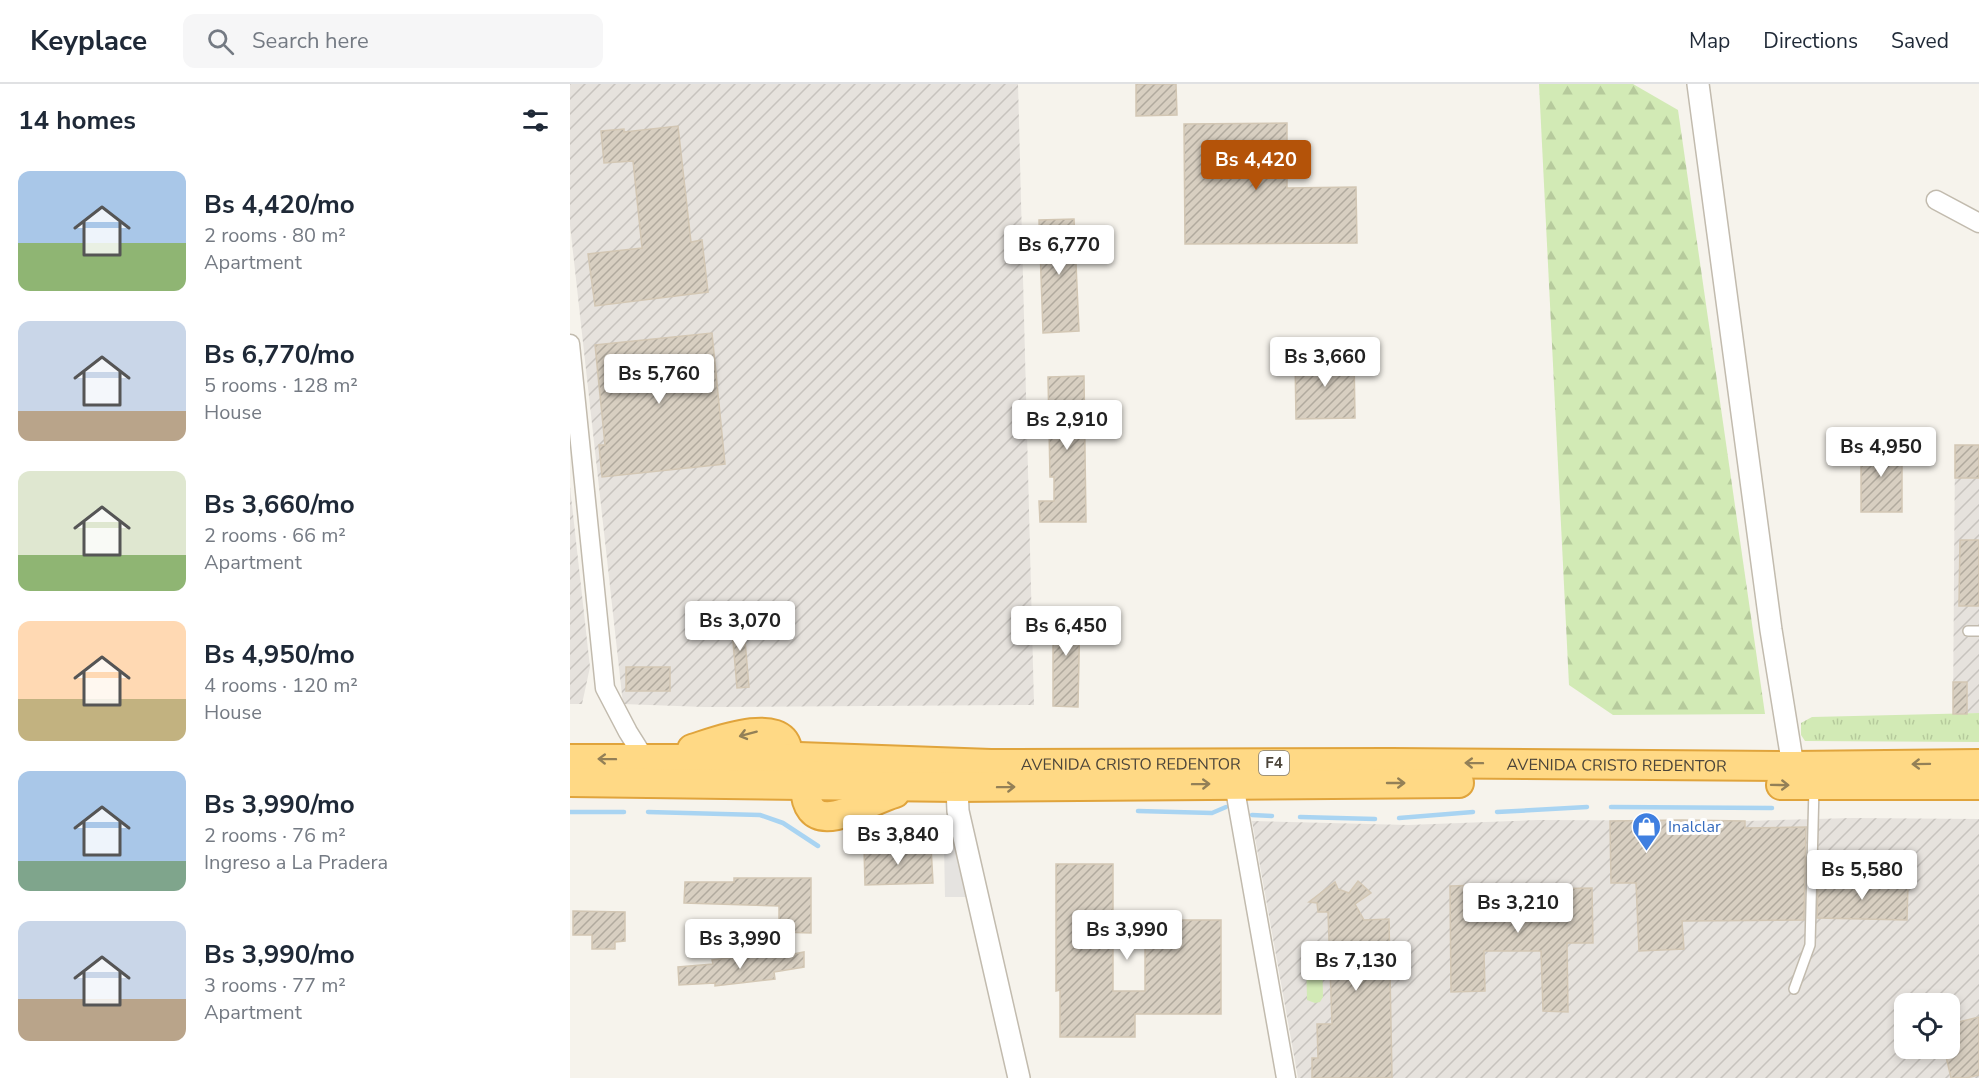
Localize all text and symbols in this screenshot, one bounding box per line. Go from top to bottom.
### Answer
search box [183,14,603,68]
text: Keyplace [30,22,147,60]
icon: search [204,25,237,58]
text: Search here [252,26,369,56]
text: Map [1689,27,1730,55]
text: Directions [1763,27,1858,55]
text: Saved [1891,27,1949,55]
text: 14 homes [18,103,136,138]
icon: filters [519,104,552,137]
pin: Bs 4,420 [1194,140,1318,191]
text: Bs 4,420 [1215,146,1297,173]
text: Bs 4,420/mo [204,187,355,222]
icon: home [66,195,138,267]
text: 2 rooms · 80 m² [204,222,346,249]
pin: Bs 6,770 [997,225,1121,276]
text: Bs 6,770 [1018,231,1100,258]
text: Apartment [204,249,302,276]
text: Bs 6,770/mo [204,337,355,372]
pin: Bs 3,660 [1263,337,1387,388]
text: Bs 3,660 [1284,343,1366,370]
icon: home [66,345,138,417]
pin: Bs 5,760 [597,354,721,405]
text: Bs 5,760 [618,360,700,387]
text: 5 rooms · 128 m² [204,372,358,399]
text: House [204,399,262,426]
pin: Bs 2,910 [1005,400,1129,451]
text: Bs 2,910 [1026,406,1108,433]
pin: Bs 4,950 [1819,427,1943,478]
text: Bs 4,950 [1840,433,1922,460]
text: Bs 3,660/mo [204,487,355,522]
icon: home [66,495,138,567]
text: 2 rooms · 66 m² [204,522,346,549]
text: Apartment [204,549,302,576]
pin: Bs 3,070 [678,601,802,652]
pin: Bs 6,450 [1004,606,1128,657]
text: Bs 3,070 [699,607,781,634]
text: Bs 6,450 [1025,612,1107,639]
text: Bs 4,950/mo [204,637,355,672]
icon: home [66,645,138,717]
text: 4 rooms · 120 m² [204,672,358,699]
text: House [204,699,262,726]
one-way arrow [739,729,758,740]
road number: F4 [1259,751,1289,775]
one-way arrow [597,753,617,765]
street label: AVENIDA CRISTO REDENTOR [1021,753,1241,776]
street label: AVENIDA CRISTO REDENTOR [1507,754,1727,778]
one-way arrow [1464,758,1484,769]
one-way arrow [1911,759,1931,770]
one-way arrow [1386,777,1406,789]
one-way arrow [1191,778,1211,790]
one-way arrow [1770,779,1790,791]
one-way arrow [996,781,1016,792]
text: Bs 3,990/mo [204,787,355,822]
icon: home [66,795,138,867]
shop icon: Inalclar [1631,810,1663,852]
pin: Bs 3,840 [836,815,960,866]
place label: Inalclar [1668,816,1721,838]
text: Bs 3,840 [857,821,939,848]
text: 2 rooms · 76 m² [204,822,346,849]
text: Ingreso a La Pradera [204,849,388,876]
pin: Bs 5,580 [1800,850,1924,901]
text: Bs 5,580 [1821,856,1903,883]
pin: Bs 3,210 [1456,883,1580,934]
text: Bs 3,210 [1477,889,1559,916]
pin: Bs 3,990 [1065,910,1189,961]
text: Bs 3,990 [1086,916,1168,943]
pin: Bs 3,990 [678,919,802,970]
text: Bs 3,990 [699,925,781,952]
text: Bs 3,990/mo [204,937,355,972]
pin: Bs 7,130 [1294,941,1418,992]
icon: home [66,945,138,1017]
text: Bs 7,130 [1315,947,1397,974]
text: 3 rooms · 77 m² [204,972,346,999]
map controls [1894,993,1960,1059]
button: locate [1894,993,1960,1059]
text: Apartment [204,999,302,1026]

